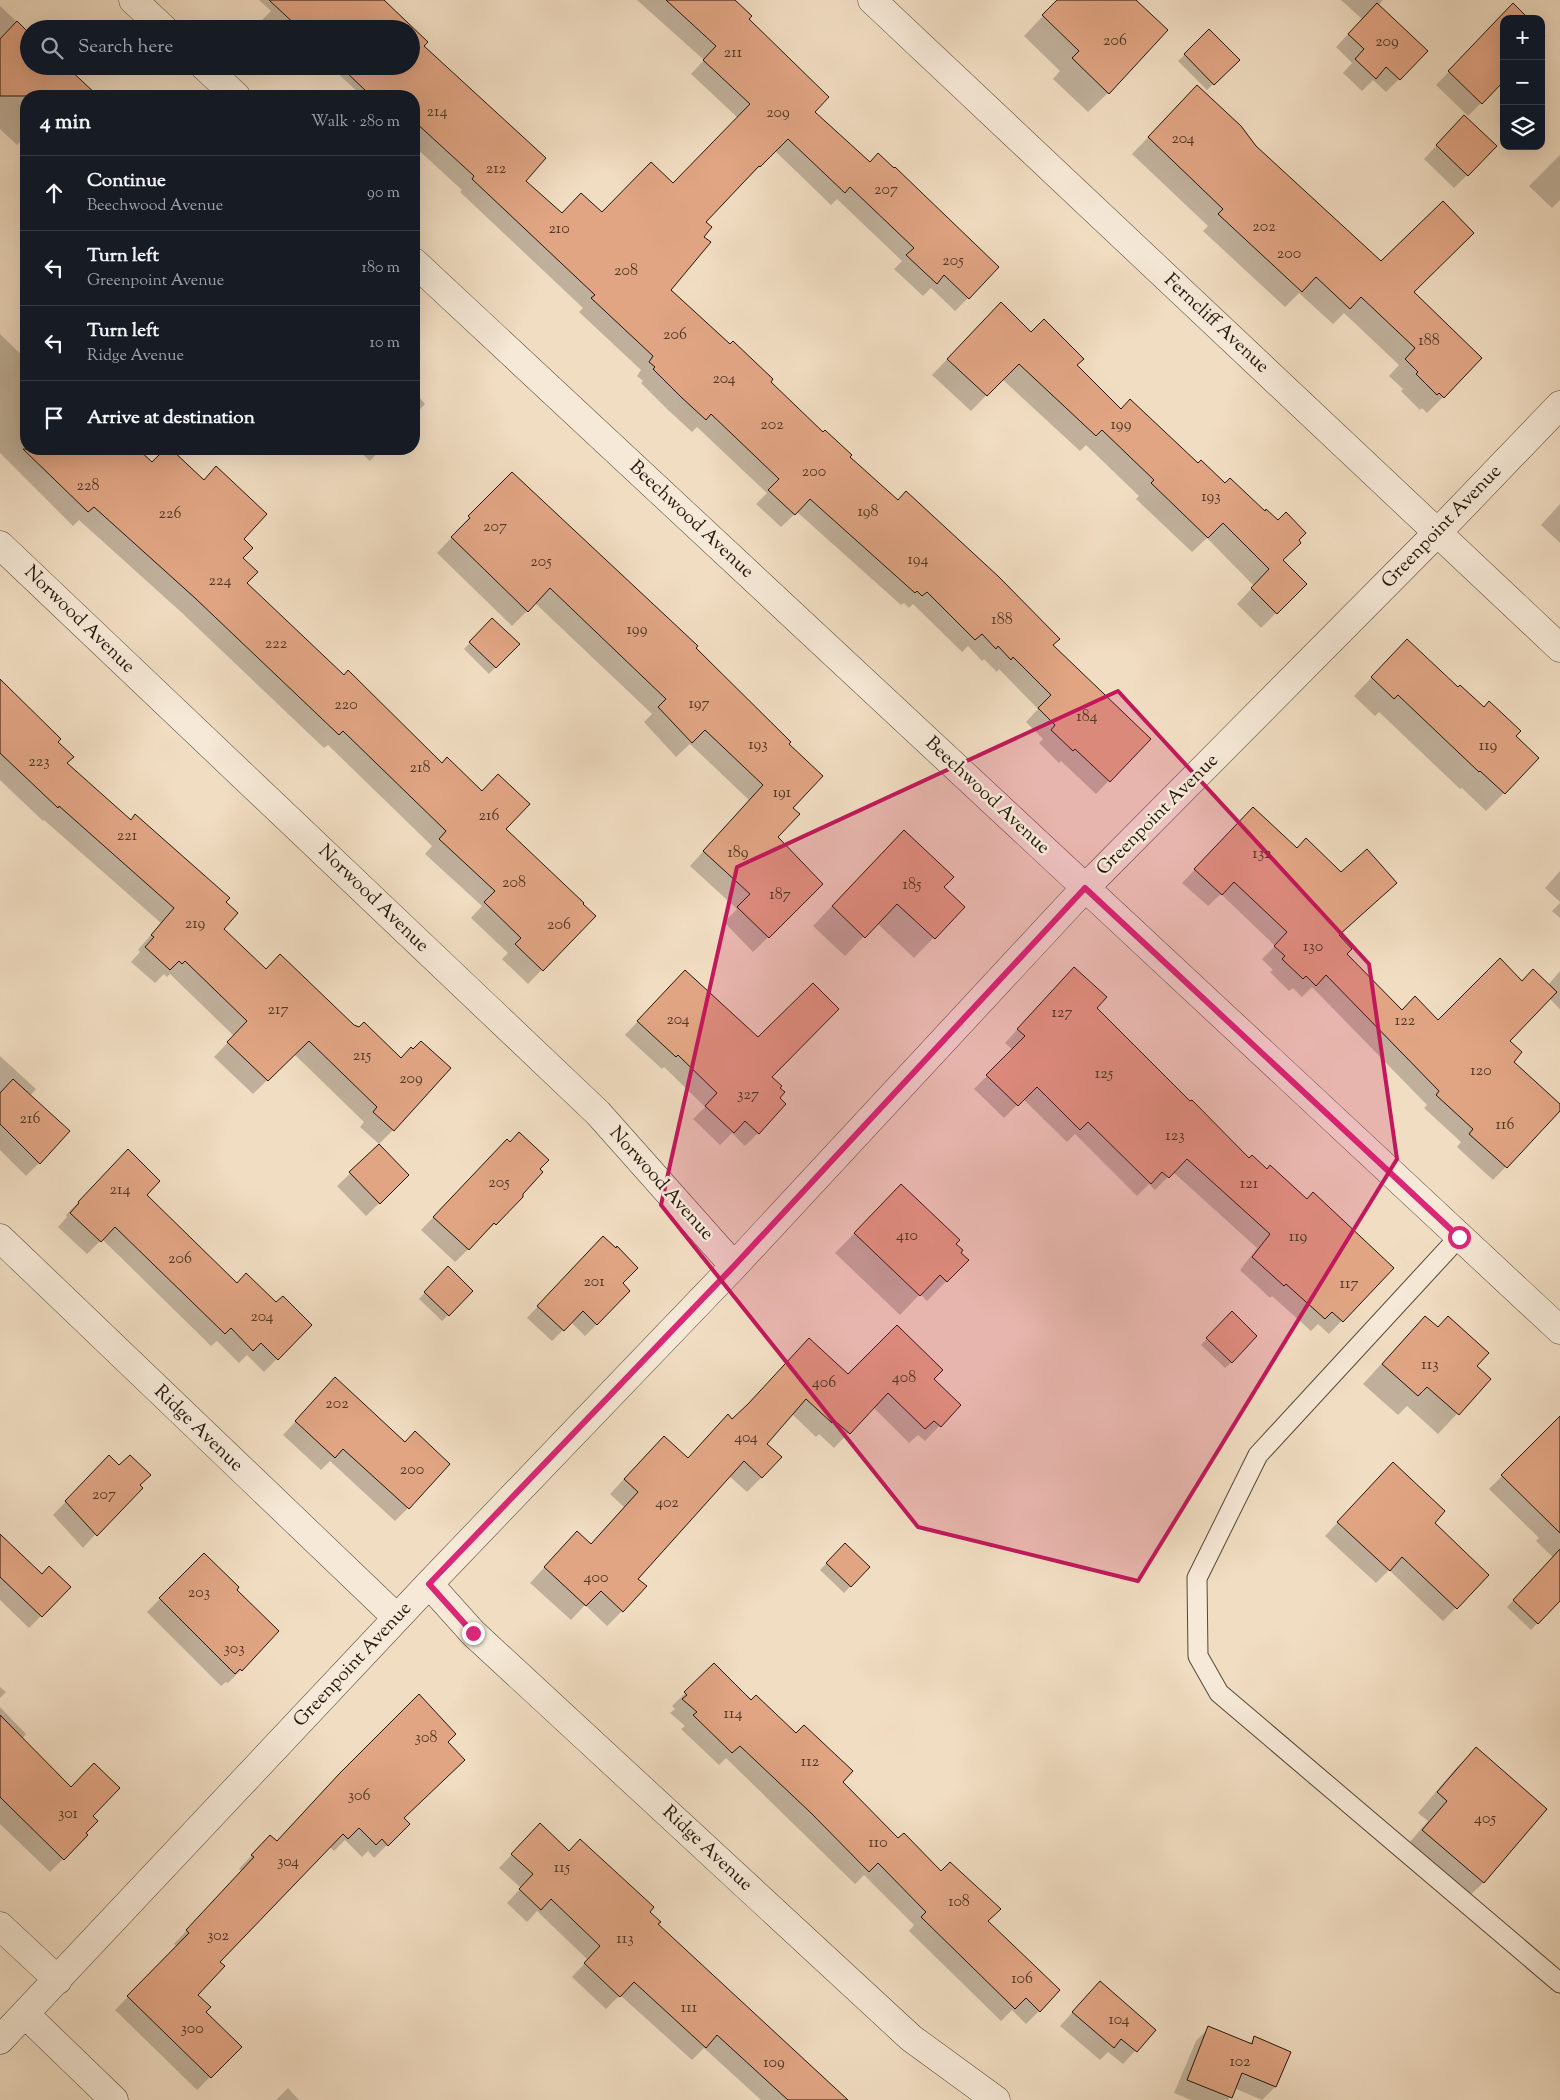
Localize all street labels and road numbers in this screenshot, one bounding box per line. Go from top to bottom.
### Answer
street label: Ferncliff Avenue [1157,268,1275,380]
street label: Beechwood Avenue [623,455,759,585]
street label: Greenpoint Avenue [1376,459,1508,595]
street label: Norwood Avenue [17,560,141,680]
street label: Beechwood Avenue [919,731,1055,861]
street label: Greenpoint Avenue [1091,748,1225,882]
street label: Norwood Avenue [311,839,435,959]
street label: Norwood Avenue [602,1121,720,1247]
street label: Ridge Avenue [147,1379,249,1479]
street label: Greenpoint Avenue [288,1596,418,1734]
street label: Ridge Avenue [656,1800,758,1898]

